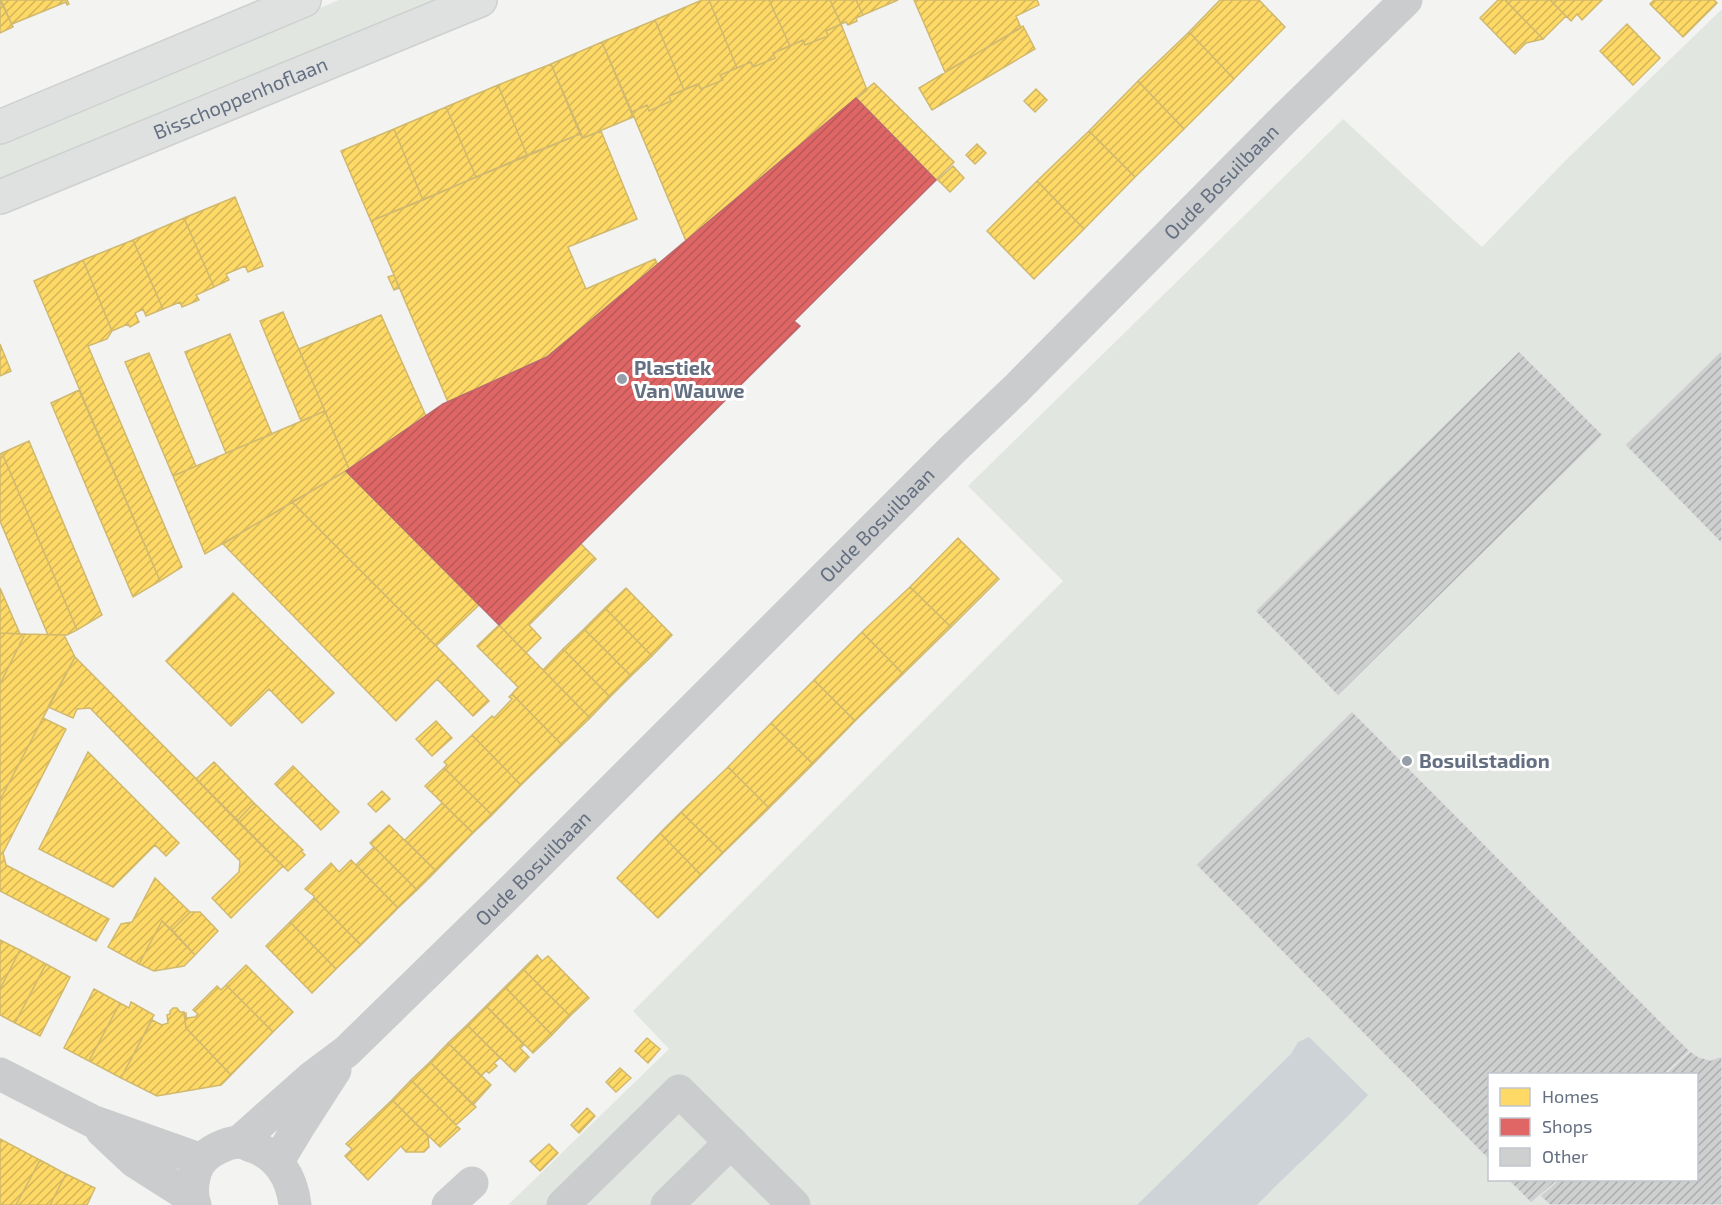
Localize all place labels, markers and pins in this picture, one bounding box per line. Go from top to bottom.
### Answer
place label: Plastiek Van Wauwe [634,355,745,402]
marker: Plastiek Van Wauwe [615,372,629,386]
place label: Bosuilstadion [1419,748,1550,772]
marker: Bosuilstadion [1400,754,1414,768]

